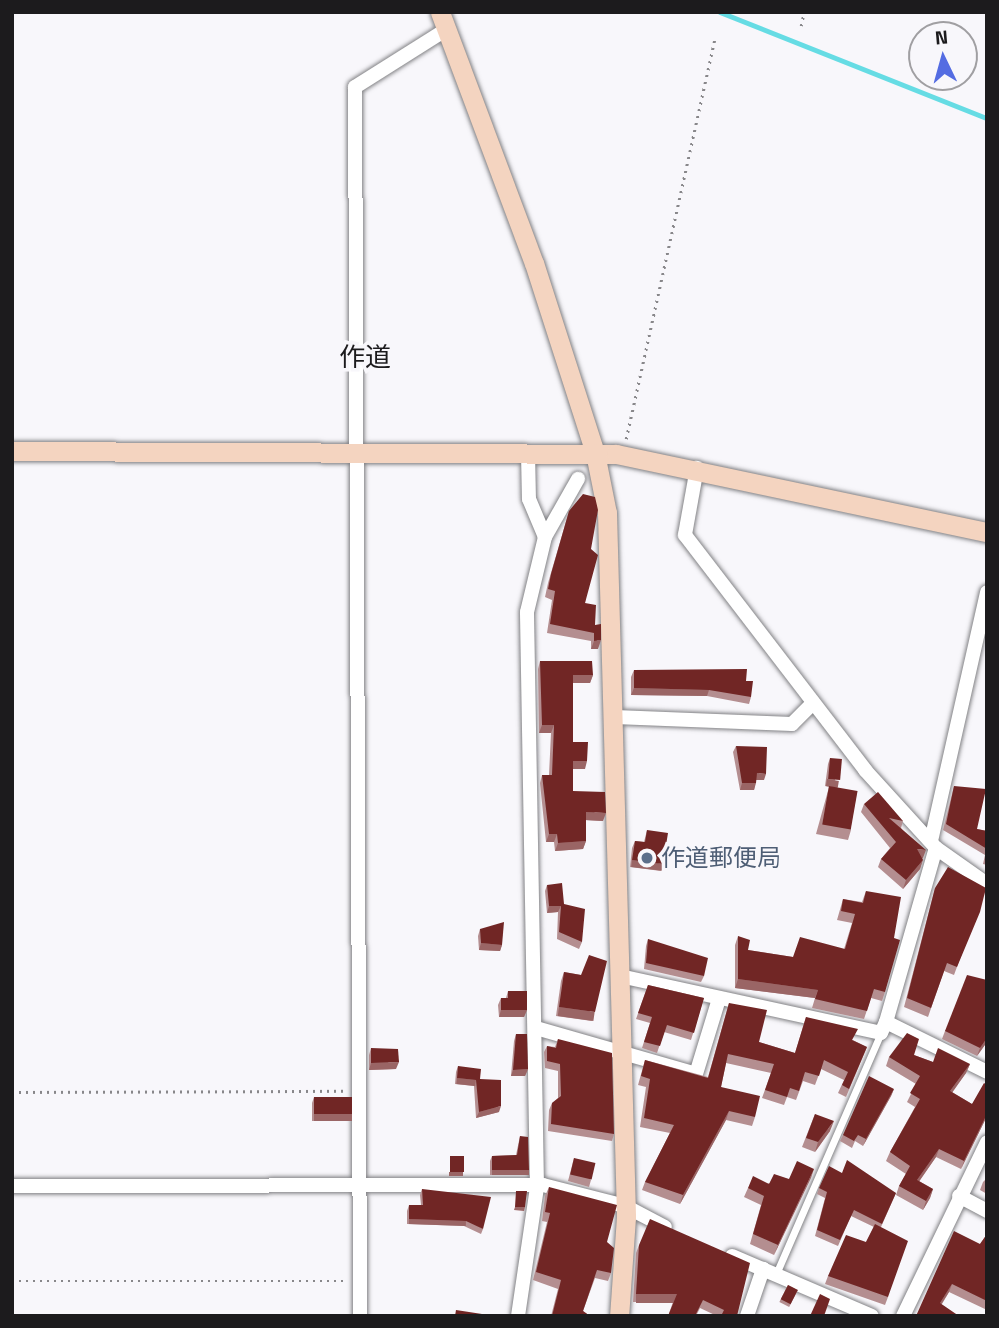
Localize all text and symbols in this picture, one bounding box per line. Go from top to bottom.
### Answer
north arrow [908,21,978,91]
text: N [933,22,949,52]
district label: 作道 [339,341,391,373]
place label: 作道郵便局 [661,844,781,872]
marker: 作道郵便局 [639,850,655,866]

